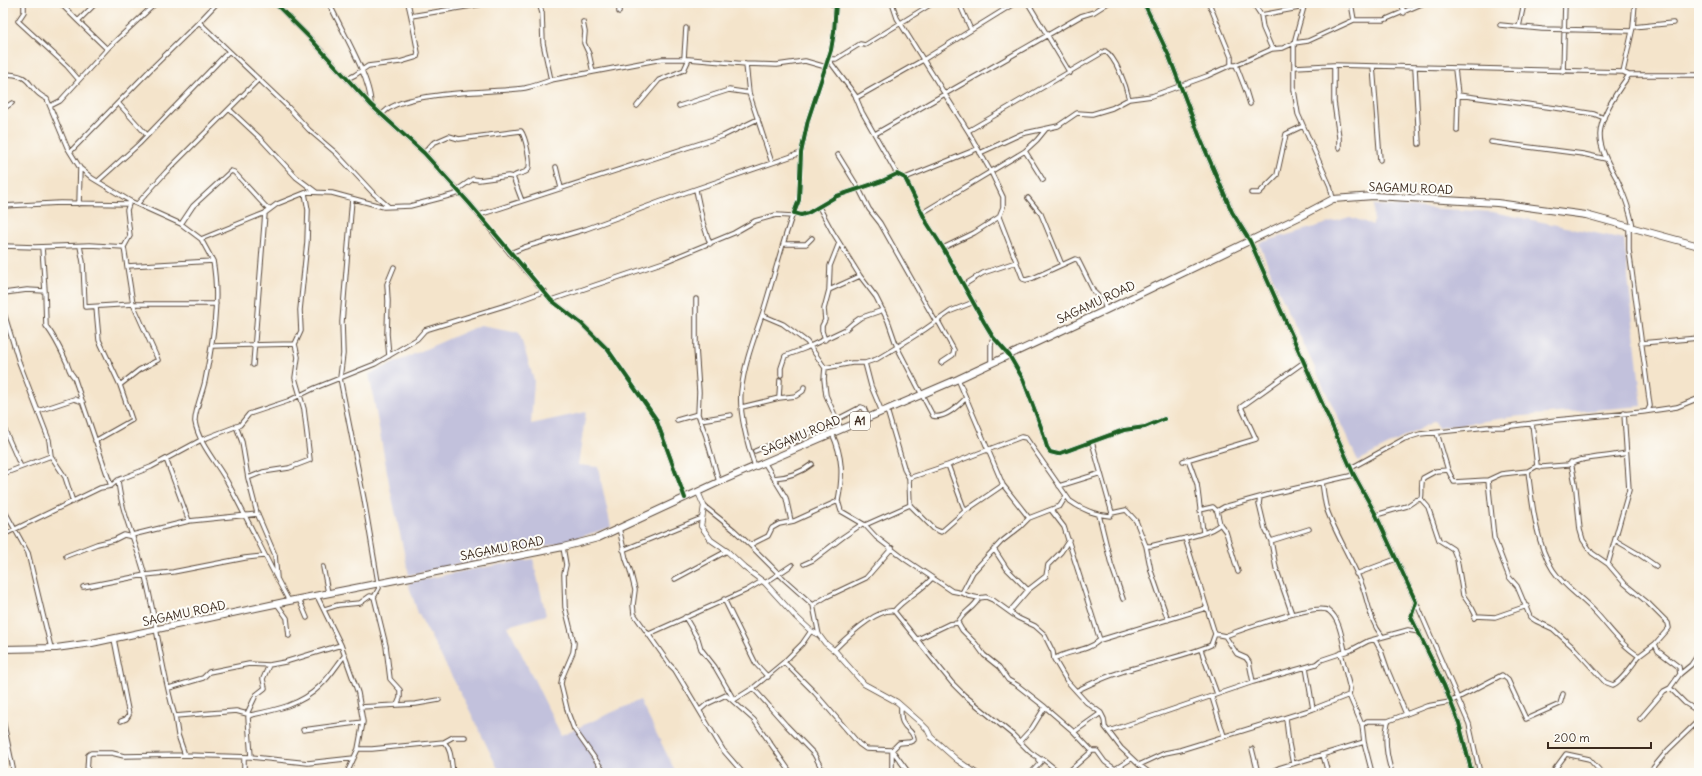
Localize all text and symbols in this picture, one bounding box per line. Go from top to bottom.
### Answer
street label: SAGAMU ROAD [1368,179,1454,197]
street label: SAGAMU ROAD [1054,277,1138,327]
street label: SAGAMU ROAD [759,412,843,458]
road number: A1 [850,412,870,430]
street label: SAGAMU ROAD [459,533,545,563]
street label: SAGAMU ROAD [141,597,227,629]
scale bar [1548,724,1651,750]
text: 200 m [1554,730,1590,745]

